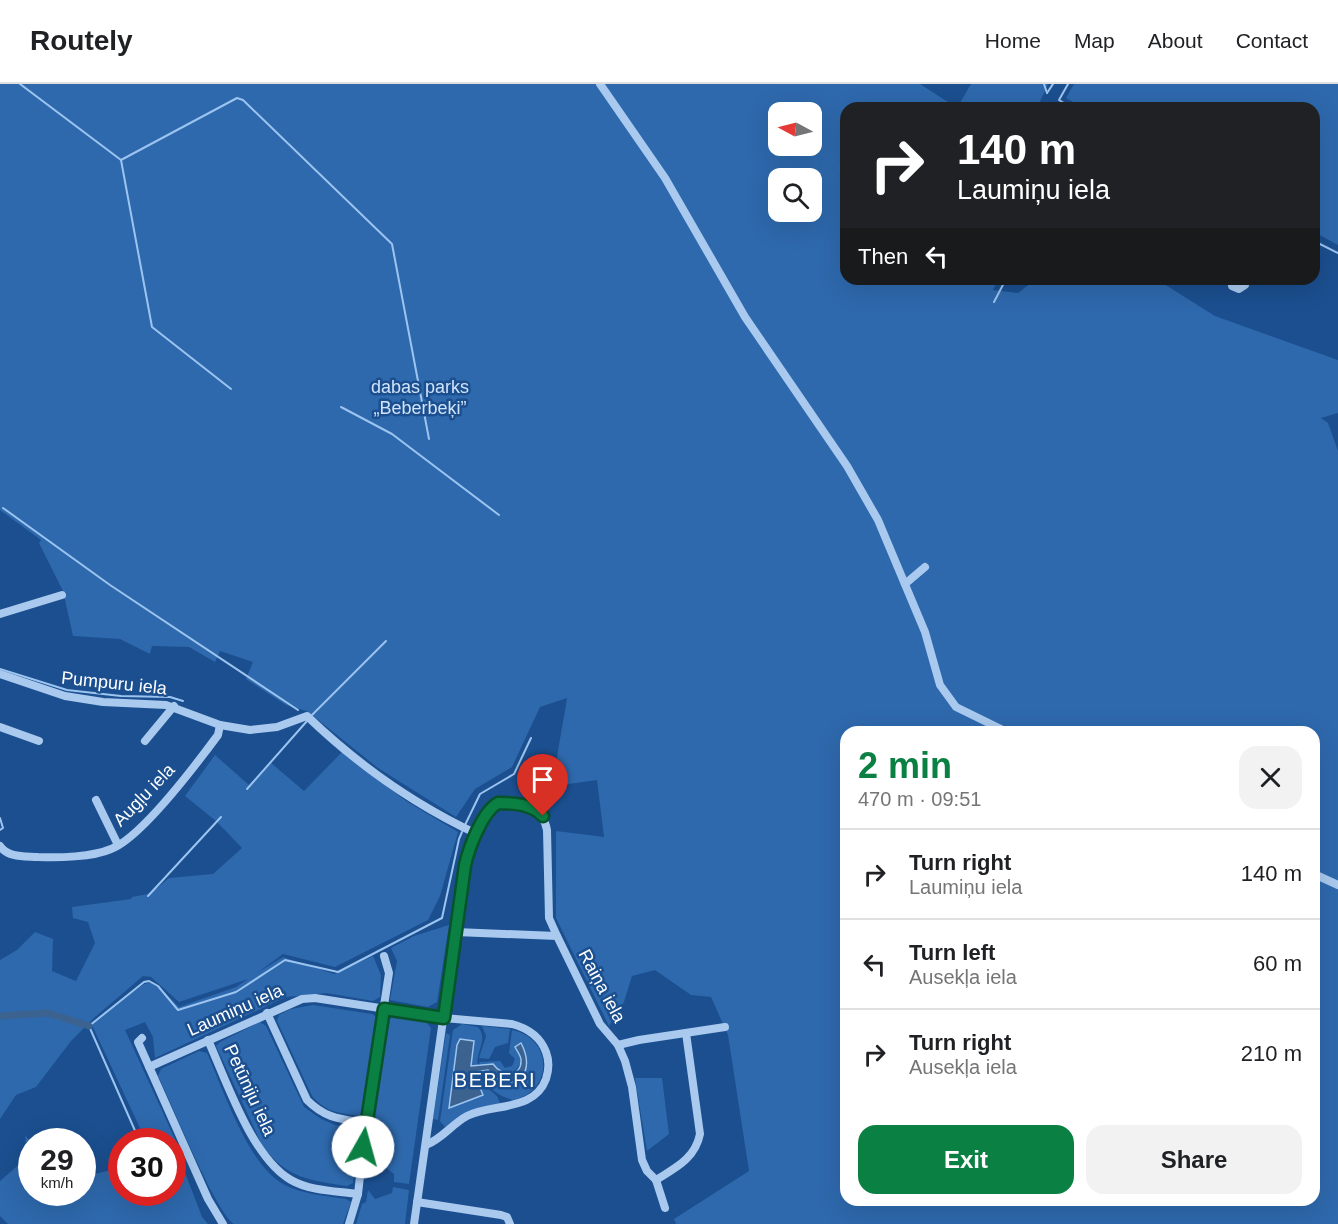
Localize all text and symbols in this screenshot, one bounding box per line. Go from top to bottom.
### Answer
text: Routely [30,25,133,56]
text: Home [985,29,1041,52]
text: Map [1074,29,1115,52]
text: About [1148,29,1203,52]
text: Contact [1236,29,1308,52]
north arrow [768,102,822,156]
map controls [768,102,822,222]
icon: right [858,126,936,204]
text: 140 m [957,126,1076,173]
button: search [768,168,822,222]
text: Laumiņu iela [957,175,1110,205]
icon: left [920,240,953,273]
text: Then [858,244,908,269]
park label: dabas parks „Beberbeķi” [371,377,469,418]
street label: Pumpuru iela [60,668,169,699]
text: 2 min [858,745,952,786]
button: close [1239,746,1302,809]
pin [517,754,568,816]
street label: Augļu iela [109,759,179,830]
icon: arrive [526,763,559,796]
text: 470 m · 09:51 [858,788,981,810]
text: Turn right [909,850,1011,875]
icon: right [858,858,891,891]
text: 140 m [1241,861,1302,886]
text: Laumiņu iela [909,876,1022,898]
text: Turn left [909,940,995,965]
street label: Raiņa iela [574,946,630,1027]
icon: left [858,948,891,981]
text: 60 m [1253,951,1302,976]
text: Ausekļa iela [909,966,1017,988]
street label: Laumiņu iela [184,980,287,1040]
text: Turn right [909,1030,1011,1055]
icon: right [858,1038,891,1071]
street label: Petūniju iela [220,1041,280,1140]
text: 210 m [1241,1041,1302,1066]
text: Ausekļa iela [909,1056,1017,1078]
district label: BEBERI [454,1069,536,1091]
position arrow [331,1115,395,1179]
button: Exit [858,1125,1074,1194]
button: Share [1086,1125,1302,1194]
speed limit sign: 30 [108,1128,186,1206]
text: 29 [40,1143,74,1176]
text: km/h [41,1174,73,1191]

